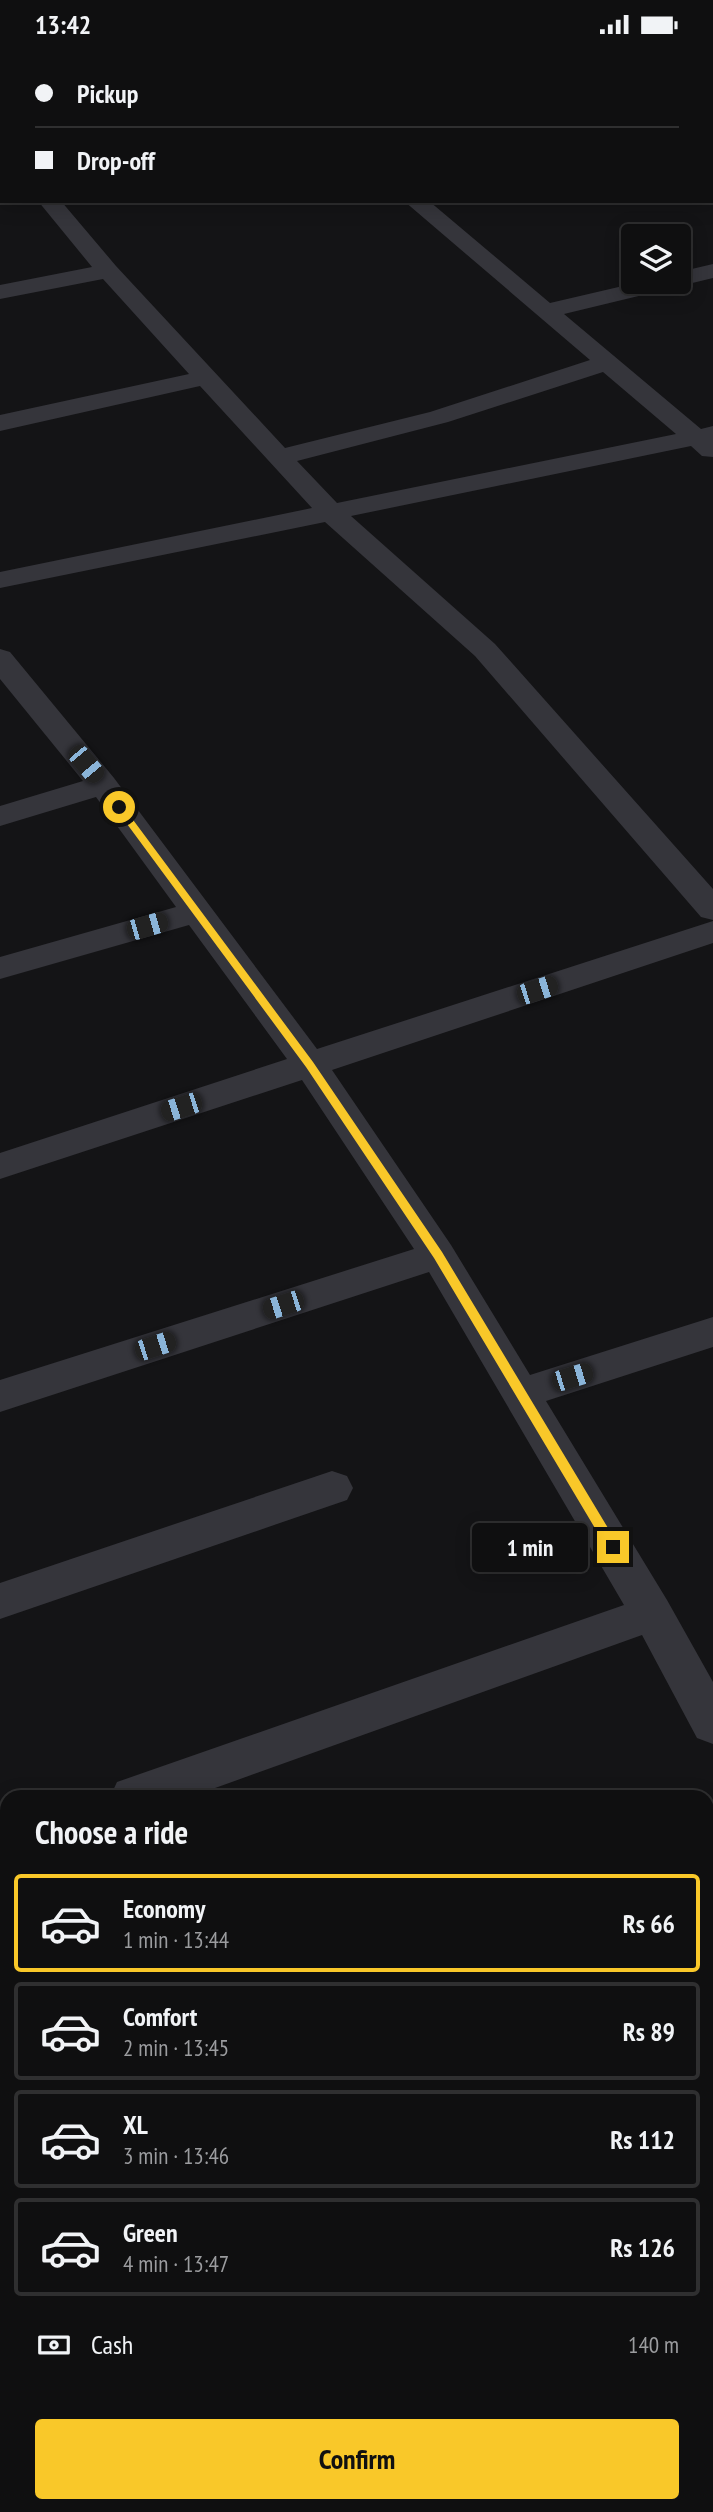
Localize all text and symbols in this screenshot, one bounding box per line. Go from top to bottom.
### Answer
text: 13:42 [35,8,91,41]
text: Pickup [77,77,138,110]
text: Drop-off [77,144,155,177]
map controls [621,224,691,294]
button: layers [621,224,691,294]
car [65,741,108,787]
route start [103,791,135,823]
car [124,910,171,942]
car [514,974,561,1006]
car [158,1091,205,1123]
car [260,1289,307,1321]
car [132,1330,179,1362]
car [549,1361,596,1393]
callout: 1 min [473,1523,588,1571]
route end [597,1531,629,1563]
text: 1 min [507,1533,553,1562]
text: Choose a ride [35,1811,188,1853]
icon: car [39,1892,102,1955]
text: Economy [123,1892,205,1925]
text: Rs 66 [623,1907,675,1940]
text: 1 min · 13:44 [123,1925,229,1954]
icon: car [39,2000,102,2063]
text: Comfort [123,2000,197,2033]
text: Rs 89 [623,2015,675,2048]
text: 2 min · 13:45 [123,2033,229,2062]
icon: car [39,2108,102,2171]
text: XL [123,2108,148,2141]
text: Rs 112 [610,2123,675,2156]
text: 3 min · 13:46 [123,2141,229,2170]
icon: car [39,2216,102,2279]
text: Green [123,2216,178,2249]
text: Rs 126 [610,2231,675,2264]
text: 4 min · 13:47 [123,2249,229,2278]
icon: cash [35,2326,73,2364]
text: Cash [91,2328,133,2361]
text: 140 m [628,2330,679,2359]
button: Confirm [35,2419,679,2499]

